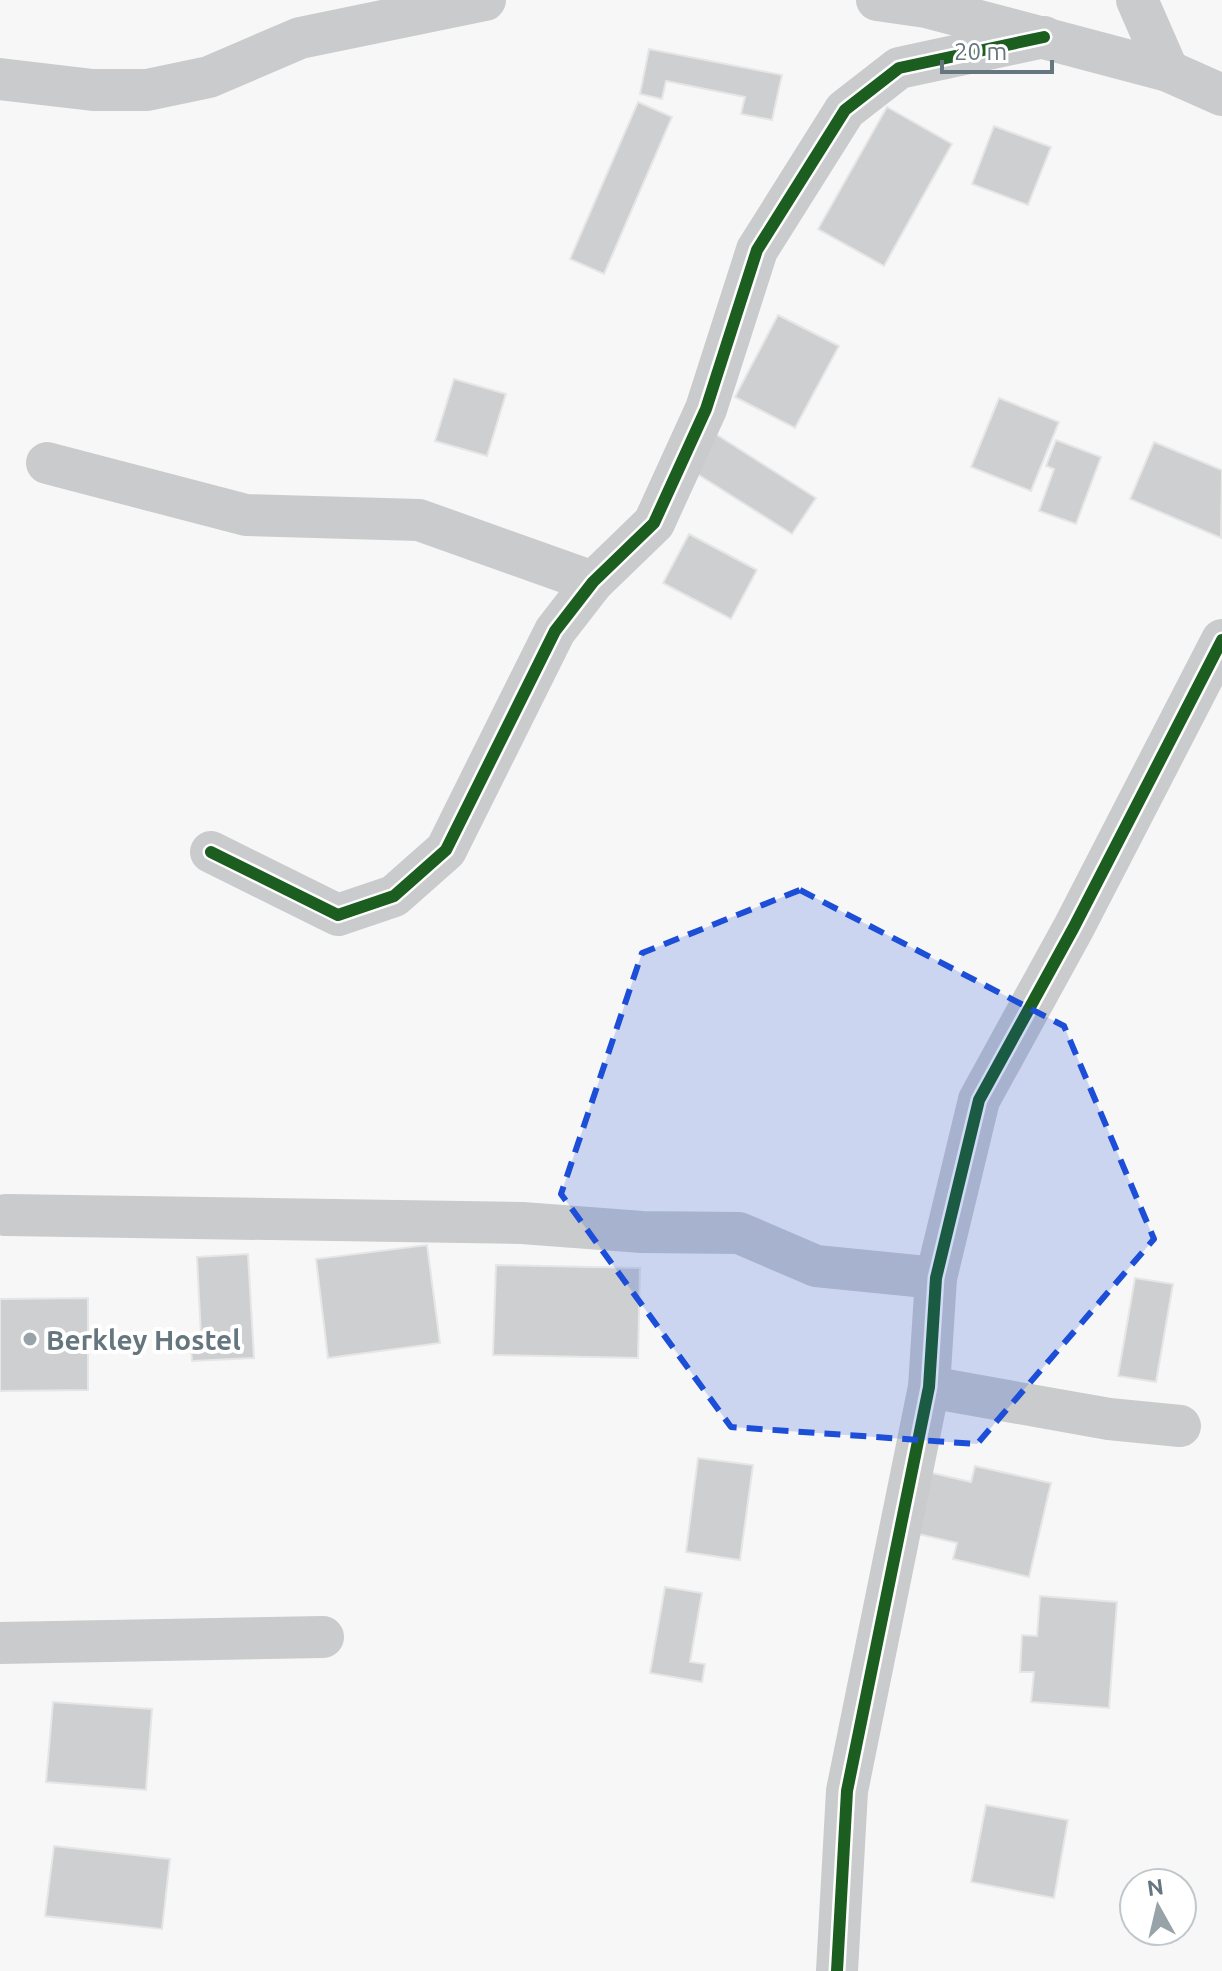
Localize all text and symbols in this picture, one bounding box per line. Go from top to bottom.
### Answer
scale bar [942,24,1052,74]
text: 20 m [954,38,1007,65]
place label: Berkley Hostel [46,1324,241,1355]
marker: Berkley Hostel [21,1330,39,1348]
north arrow [1118,1867,1198,1947]
text: N [1145,1873,1165,1900]

